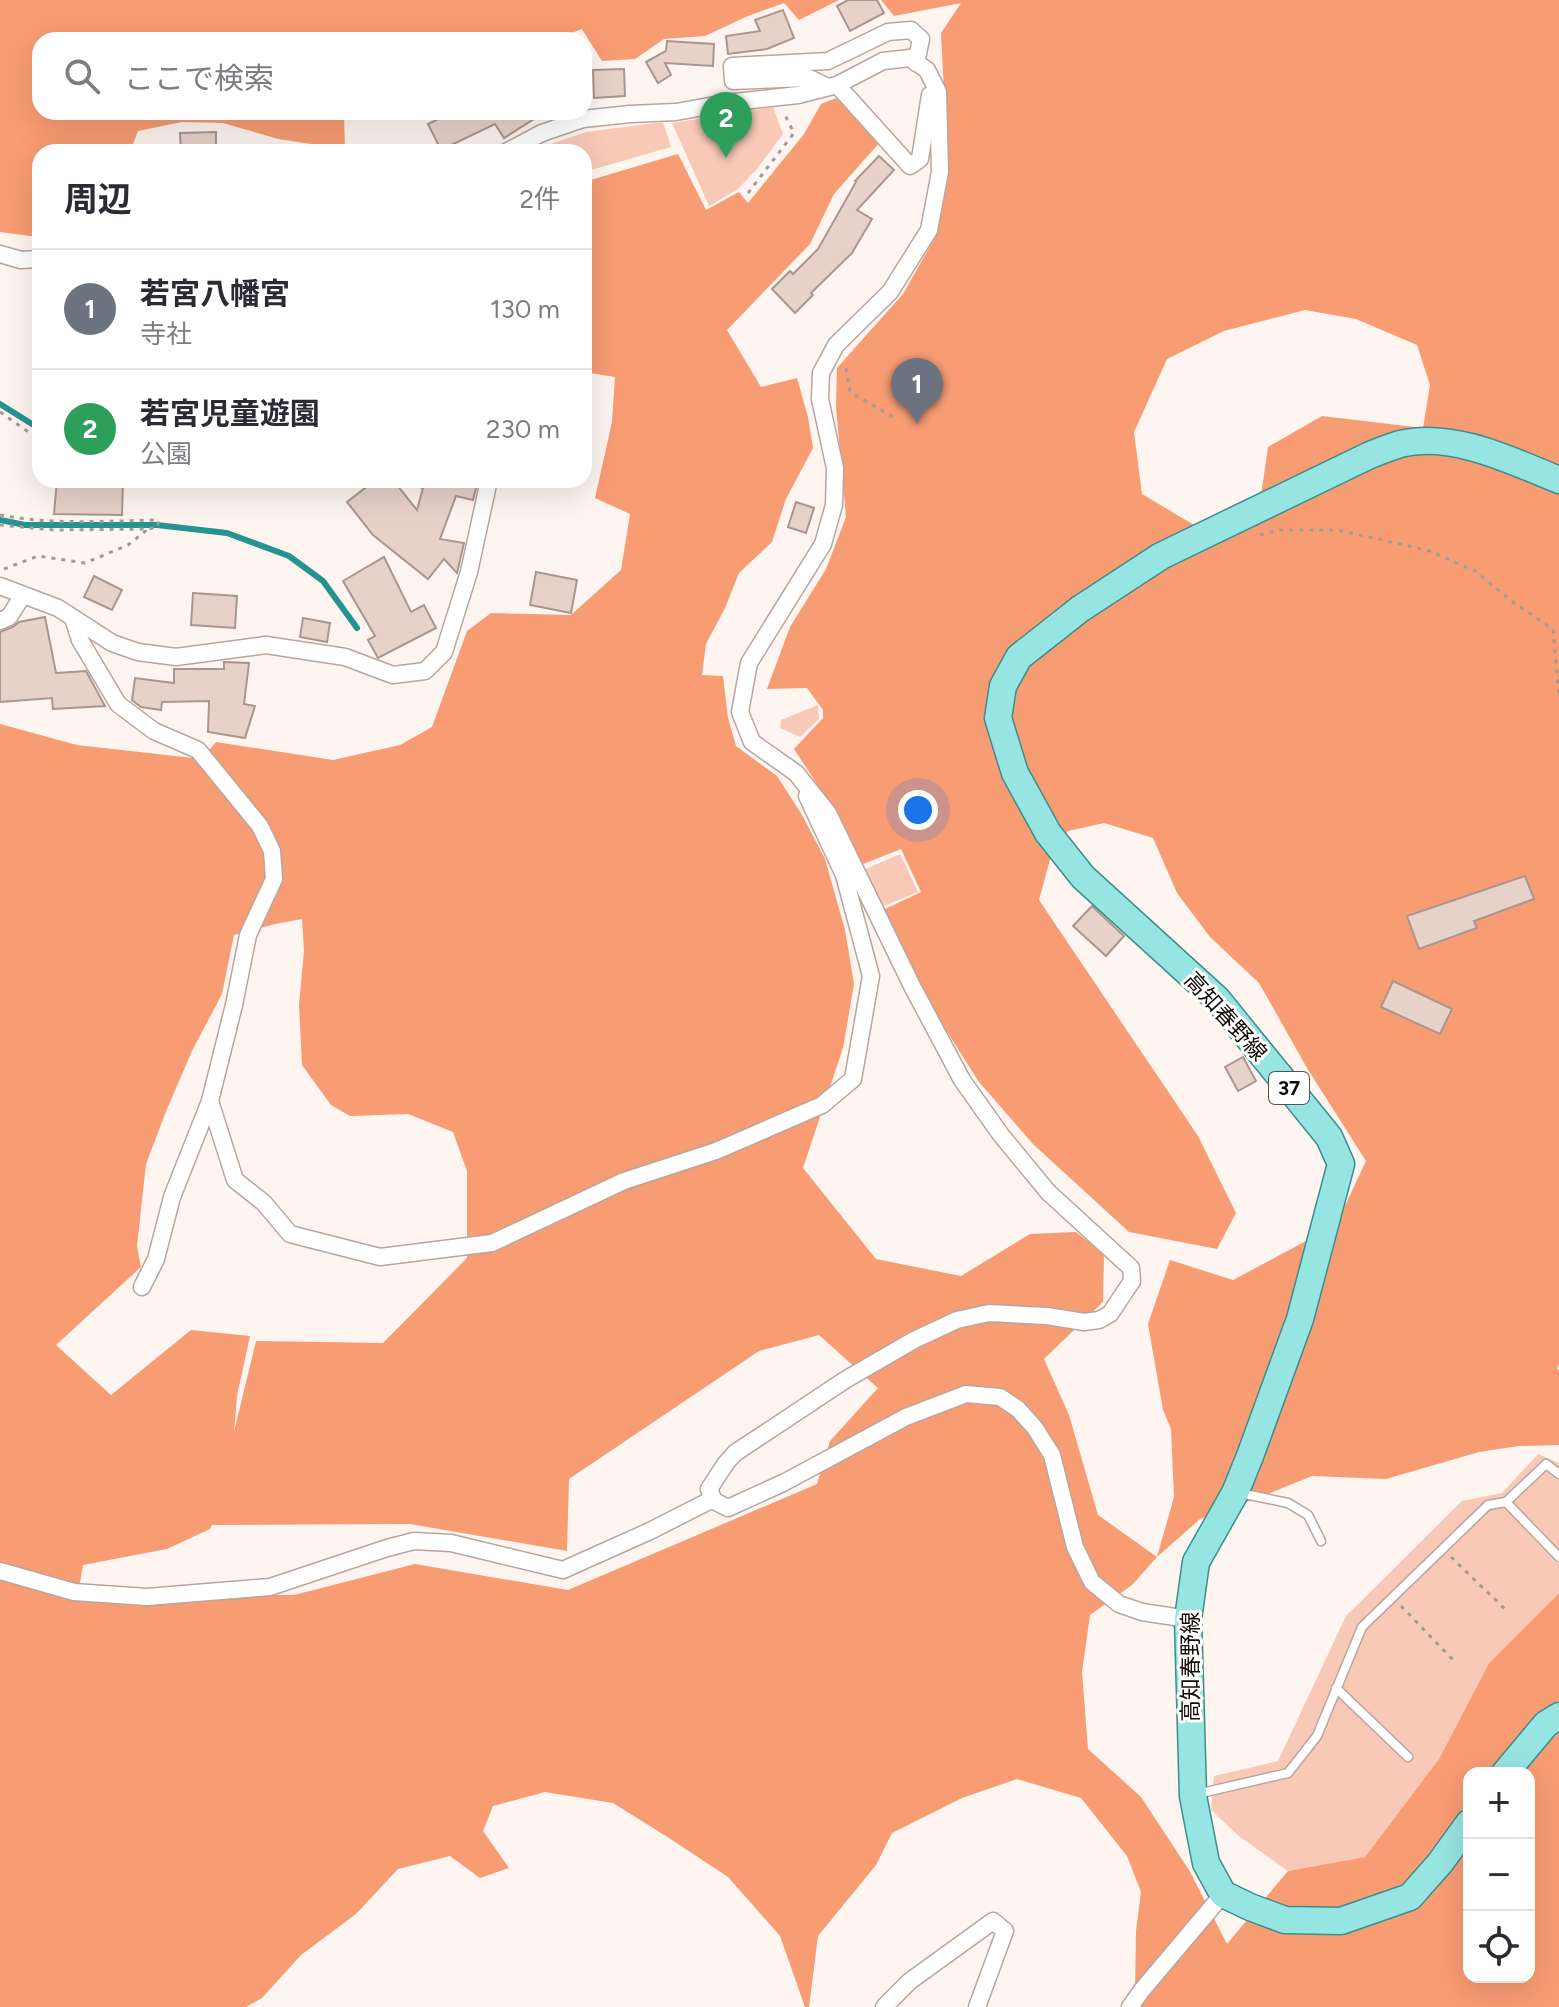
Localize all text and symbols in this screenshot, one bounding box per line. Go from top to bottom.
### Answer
search box [32,32,592,120]
icon: search [60,54,104,98]
text: ここで検索 [124,60,274,97]
pin: 2 [700,92,752,158]
text: 周辺 [64,179,132,220]
text: 2件 [519,183,560,215]
text: 若宮八幡宮 [140,275,290,312]
text: 1 [85,293,95,325]
text: 130 m [490,293,560,325]
text: 寺社 [140,318,192,350]
pin: 1 [891,358,943,424]
text: 若宮児童遊園 [140,395,320,432]
text: 2 [82,413,98,445]
text: 230 m [486,413,560,445]
text: 公園 [140,438,192,470]
your location [898,790,938,830]
street label: 高知春野線 [1179,966,1272,1066]
road number: 37 [1269,1072,1309,1104]
street label: 高知春野線 [1177,1612,1204,1722]
map controls [1463,1767,1535,1983]
button: + [1463,1767,1535,1839]
button: − [1463,1839,1535,1911]
button: locate [1463,1911,1535,1983]

